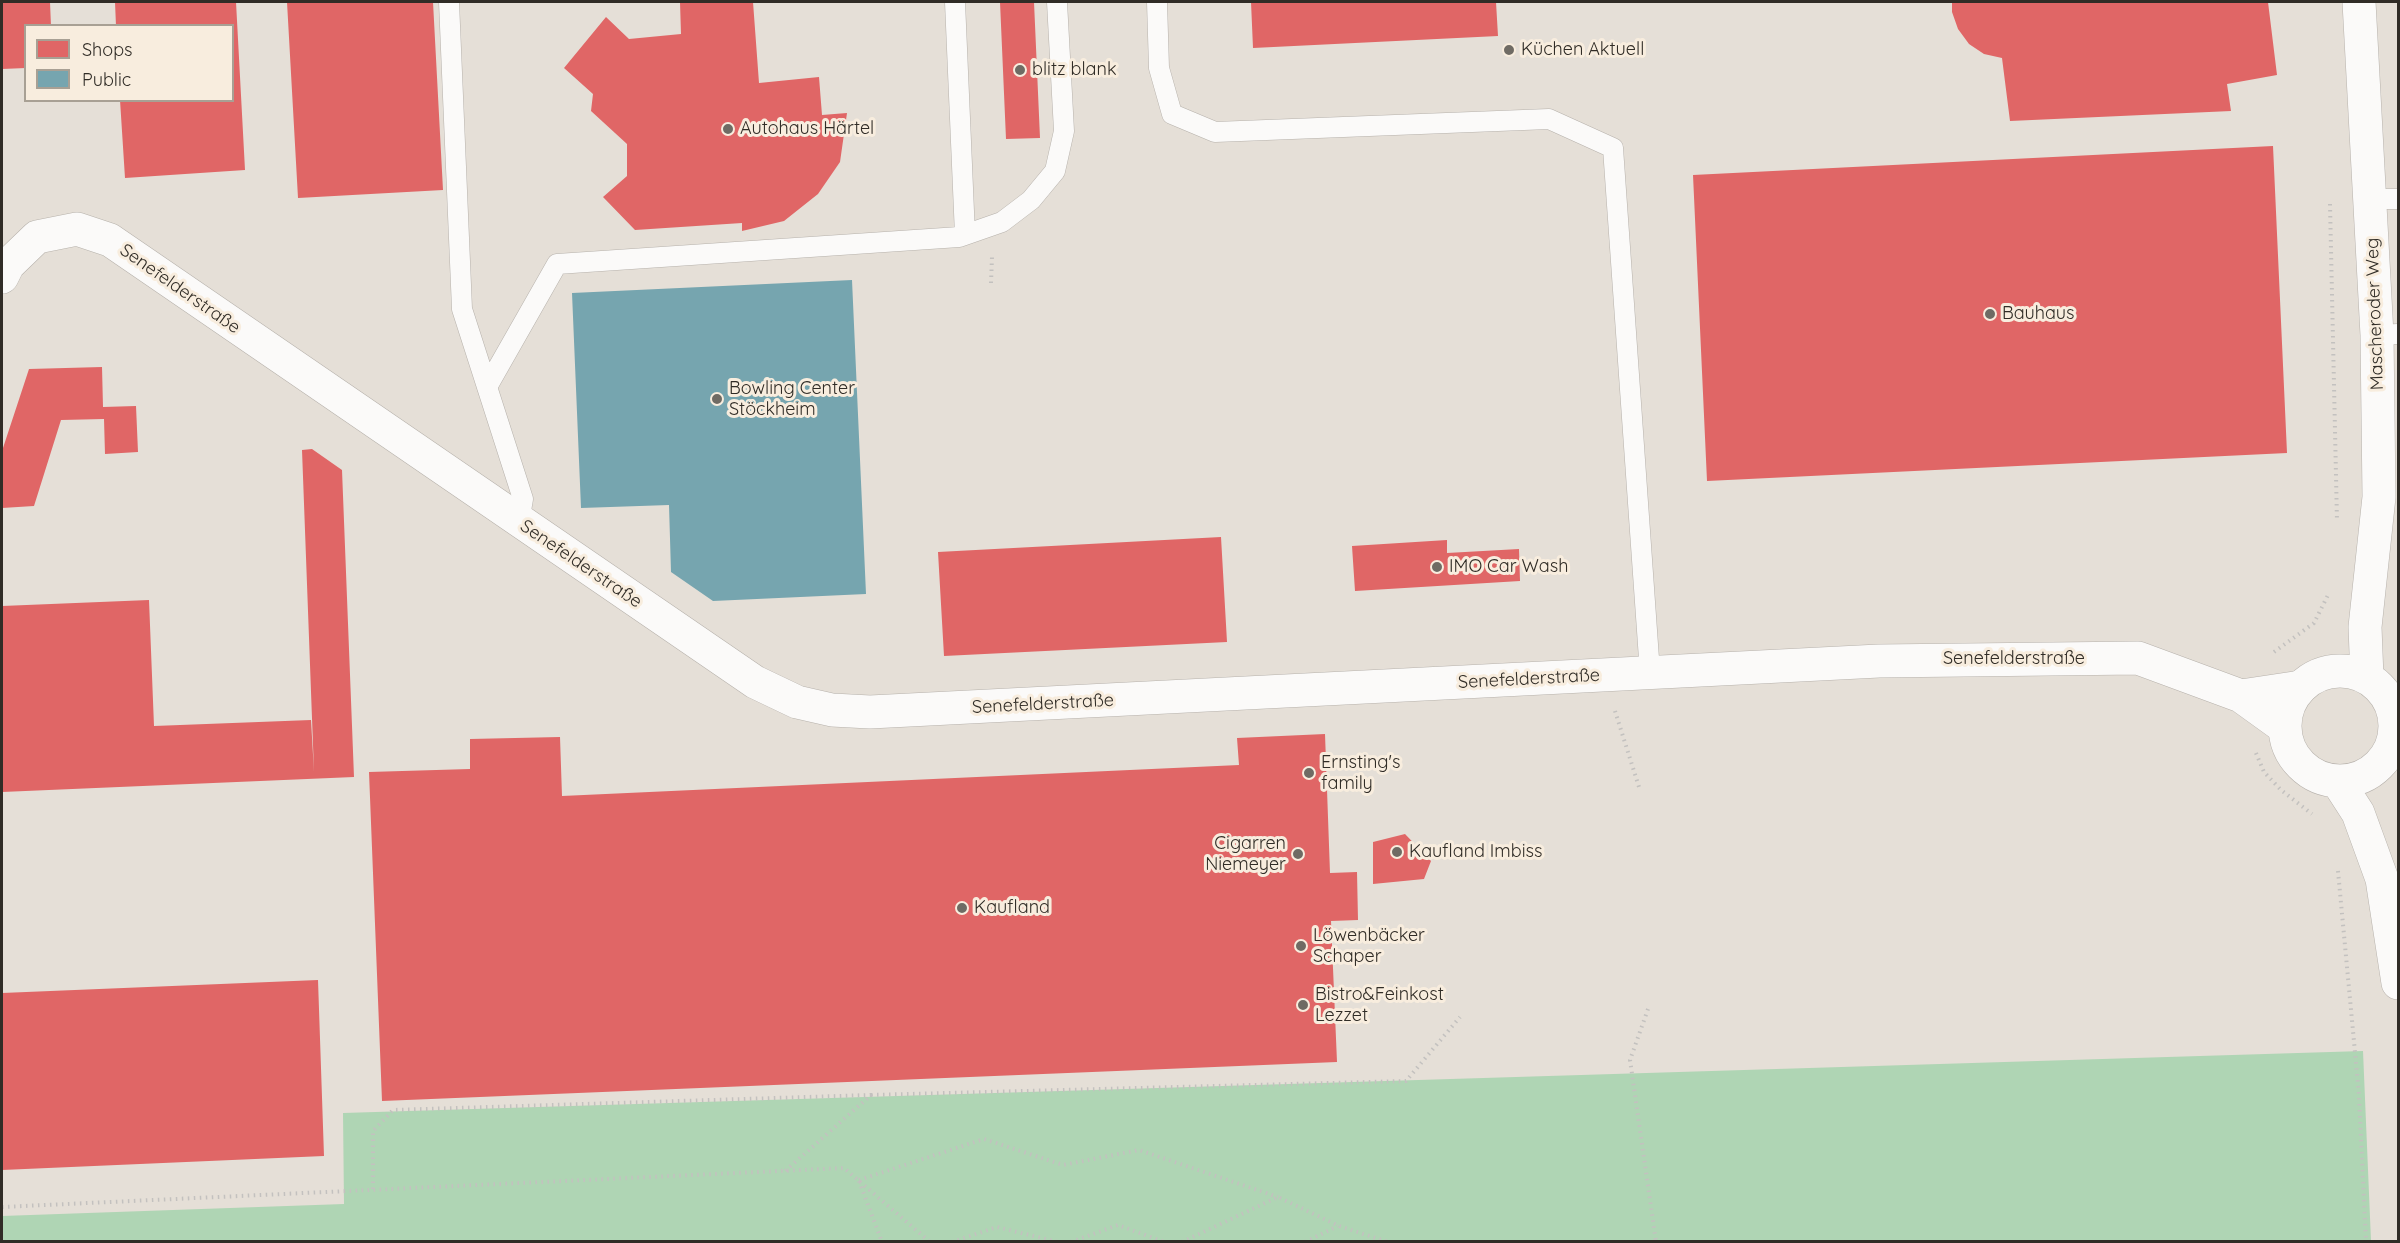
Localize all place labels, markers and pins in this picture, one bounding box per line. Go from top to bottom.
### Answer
place label: Küchen Aktuell [1521,39,1644,61]
marker: Küchen Aktuell [1502,43,1516,57]
place label: blitz blank [1032,59,1117,81]
marker: blitz blank [1013,63,1027,77]
place label: Autohaus Härtel [740,118,874,140]
marker: Autohaus Härtel [721,122,735,136]
place label: Bauhaus [2002,303,2074,325]
marker: Bauhaus [1983,307,1997,321]
place label: Bowling Center Stöckheim [729,378,855,420]
marker: Bowling Center Stöckheim [710,392,724,406]
place label: IMO Car Wash [1449,556,1568,578]
marker: IMO Car Wash [1430,560,1444,574]
place label: Ernsting's family [1321,752,1401,795]
marker: Ernsting's family [1302,766,1316,780]
place label: Cigarren Niemeyer [1205,833,1286,876]
place label: Kaufland Imbiss [1409,841,1542,863]
marker: Kaufland Imbiss [1390,845,1404,859]
marker: Cigarren Niemeyer [1291,847,1305,861]
place label: Kaufland [974,897,1050,919]
marker: Kaufland [955,901,969,915]
place label: Löwenbäcker Schaper [1313,925,1425,968]
marker: Löwenbäcker Schaper [1294,939,1308,953]
place label: Bistro&Feinkost Lezzet [1315,984,1444,1026]
marker: Bistro&Feinkost Lezzet [1296,998,1310,1012]

